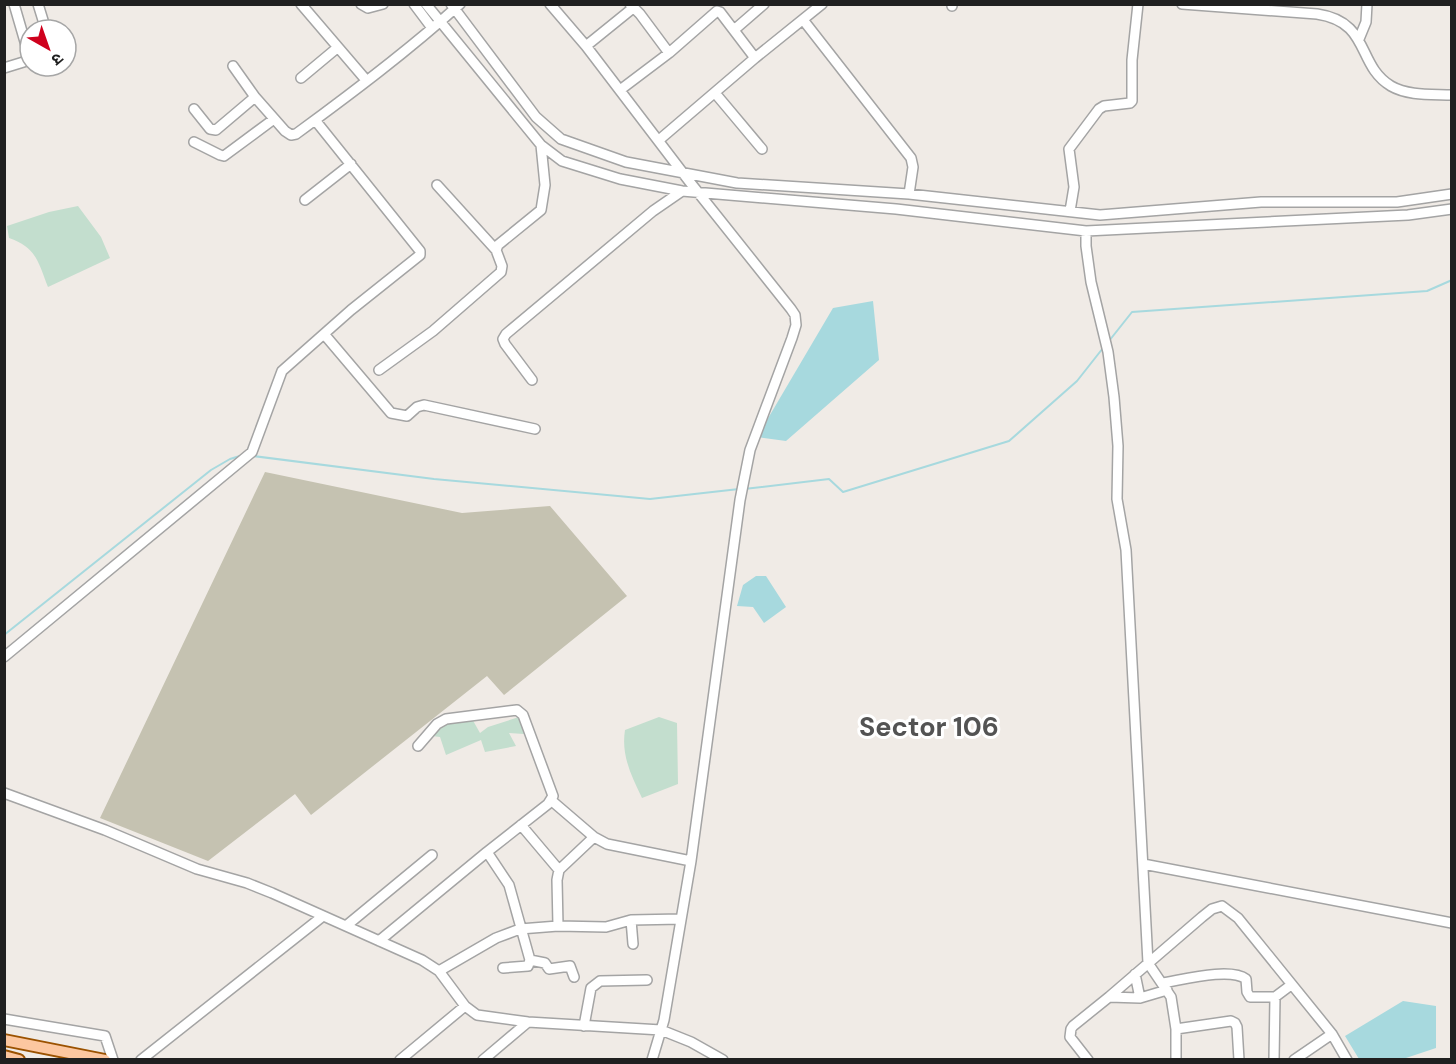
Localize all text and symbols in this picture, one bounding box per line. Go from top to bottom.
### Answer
north arrow [18,18,78,78]
text: उ [47,48,68,71]
district label: Sector 106 [859,709,999,744]

